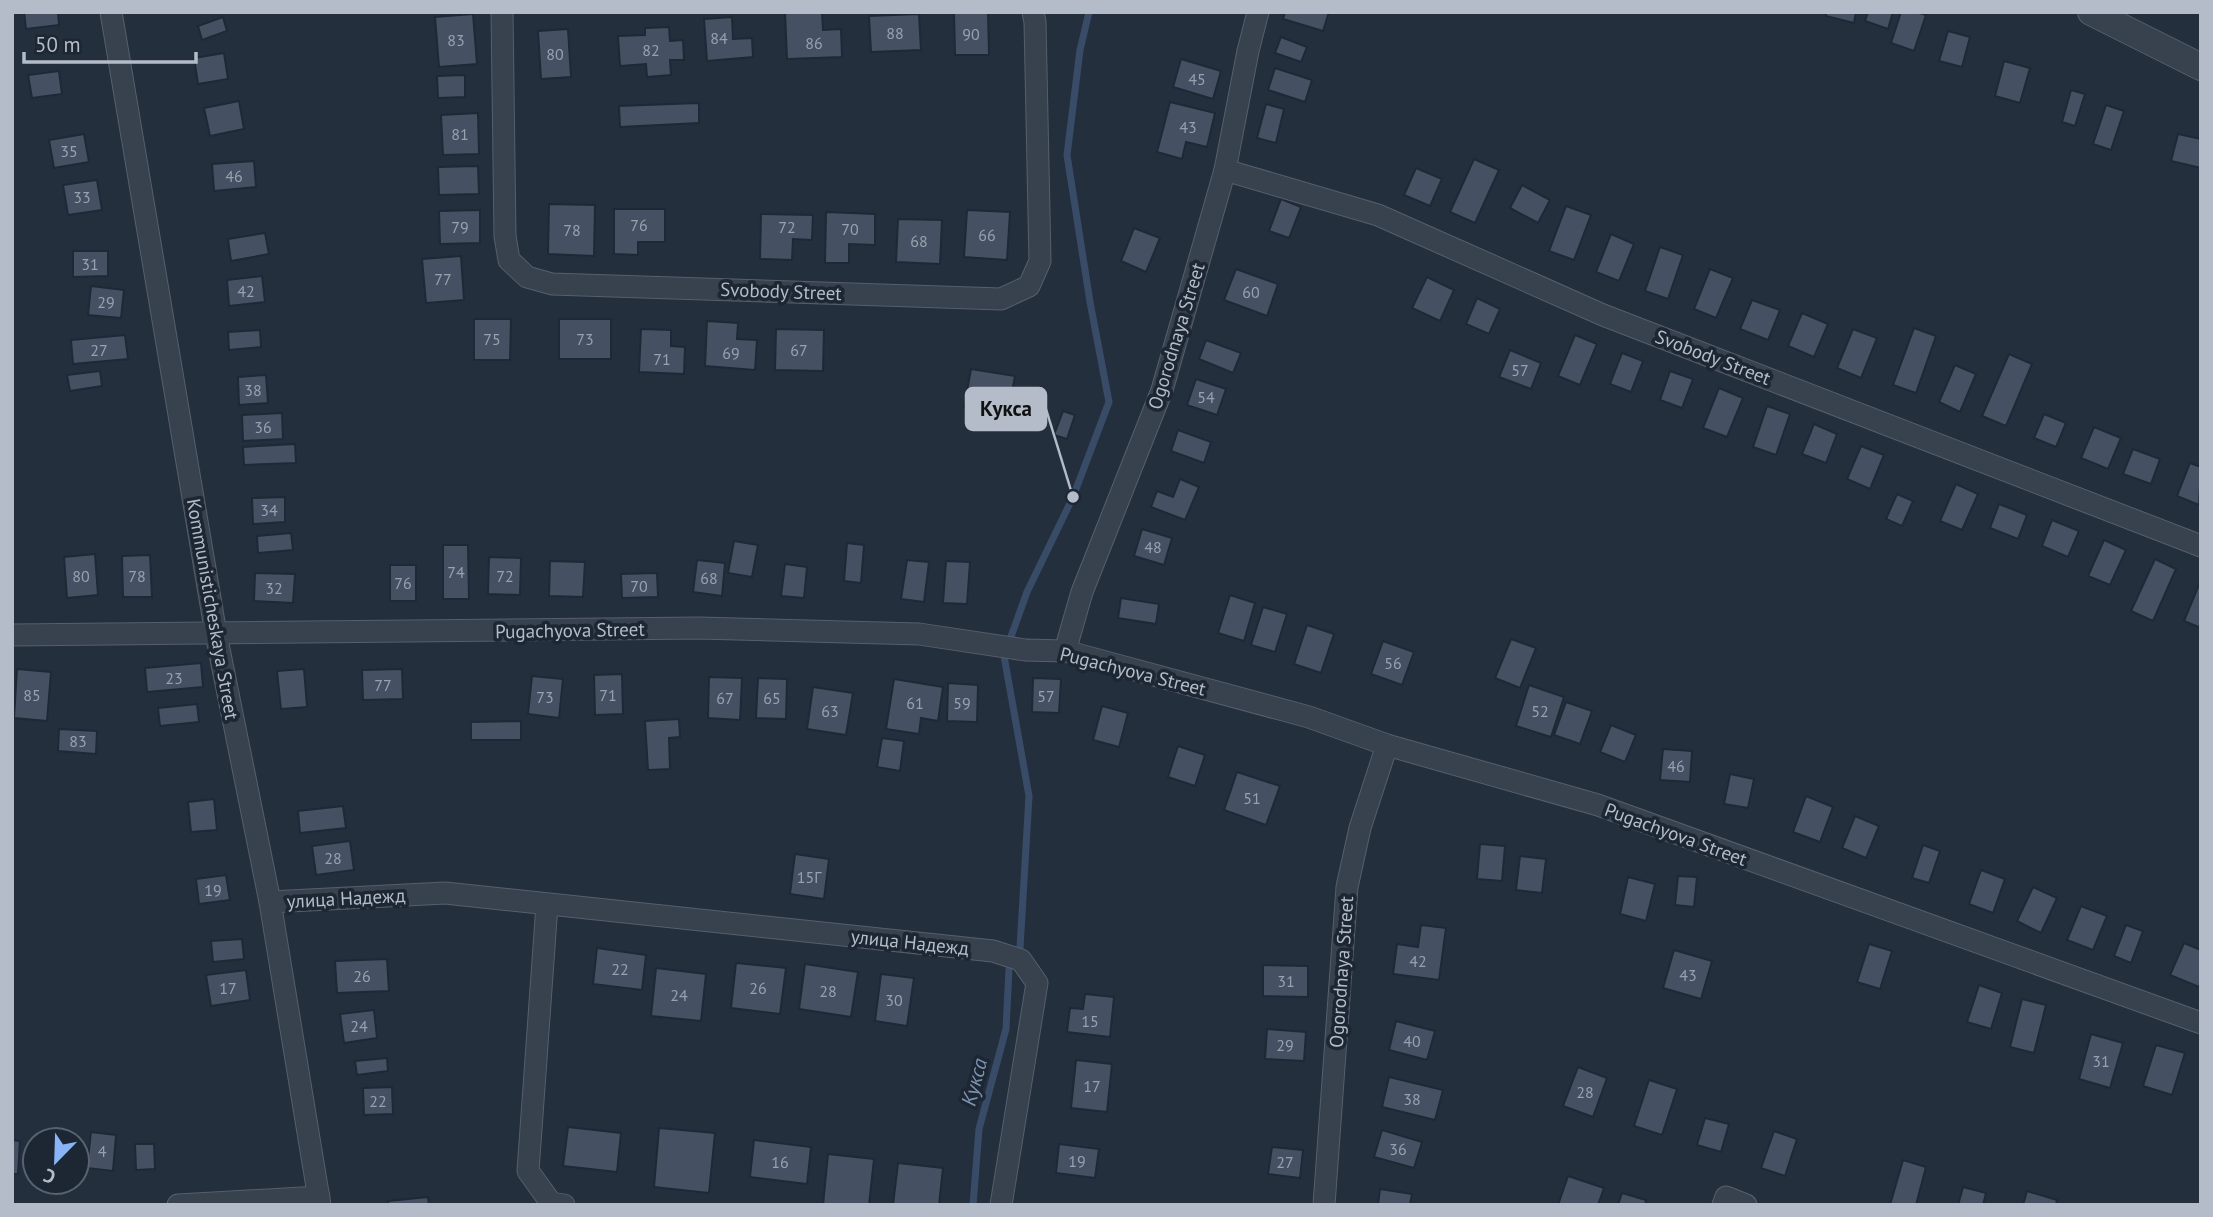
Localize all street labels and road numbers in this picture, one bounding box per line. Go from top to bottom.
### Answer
street label: Ogorodnaya Street [1142,259,1210,412]
street label: Svobody Street [720,277,843,305]
street label: Svobody Street [1652,324,1775,390]
street label: Kommunisticheskaya Street [182,497,244,722]
street label: Pugachyova Street [495,617,646,643]
street label: Pugachyova Street [1058,641,1209,701]
street label: Pugachyova Street [1602,797,1751,871]
street label: улица Надежд [286,883,406,913]
street label: Ogorodnaya Street [1324,895,1358,1049]
street label: улица Надежд [850,924,970,960]

